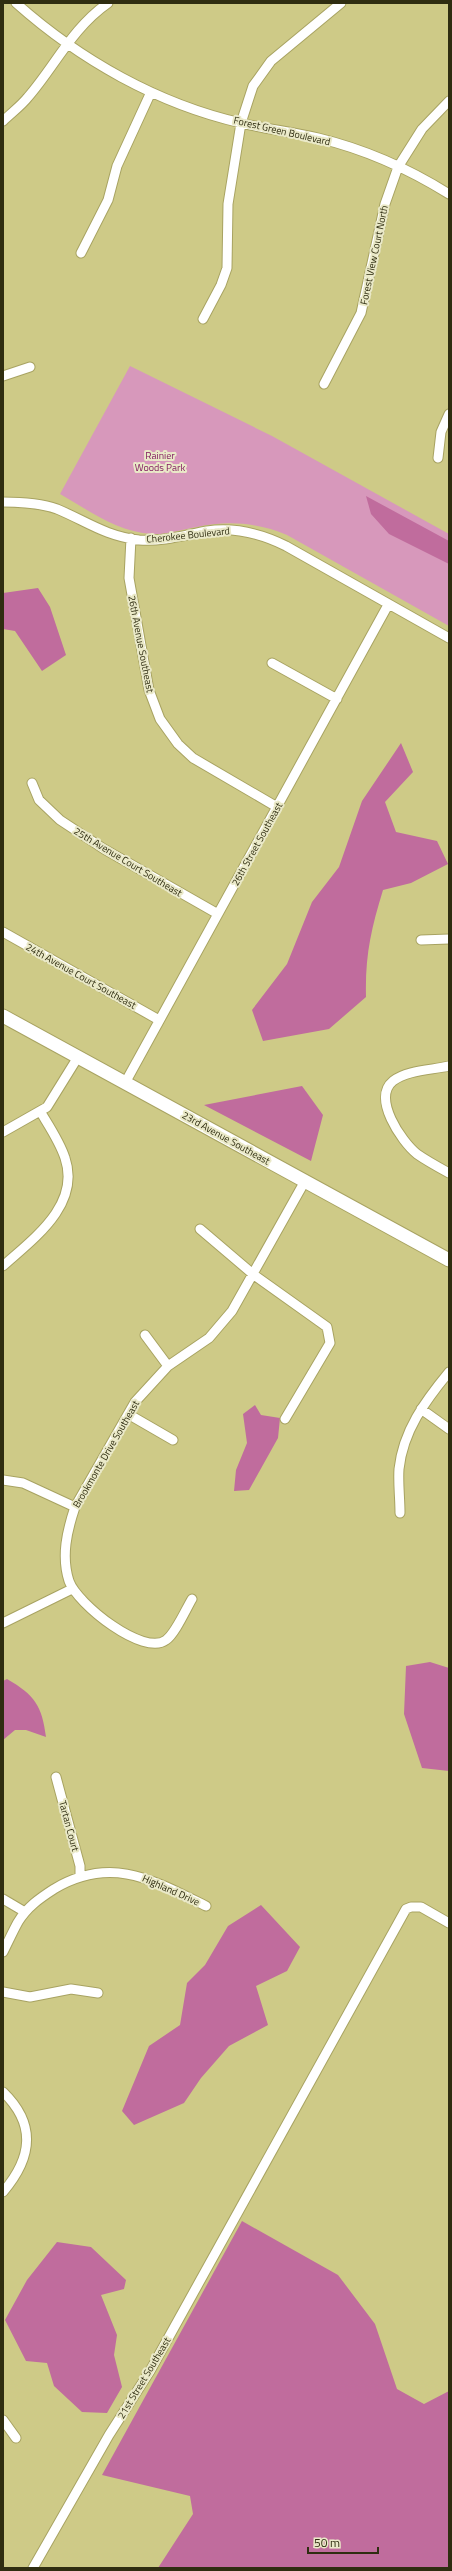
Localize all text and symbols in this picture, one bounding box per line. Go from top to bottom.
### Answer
street label: Forest Green Boulevard [232,113,332,149]
street label: Forest View Court North [356,204,392,306]
park label: Rainier Woods Park [135,448,185,475]
street label: Cherokee Boulevard [146,523,230,547]
street label: 26th Avenue Southeast [124,594,158,694]
street label: 26th Street Southeast [228,799,286,888]
street label: 25th Avenue Court Southeast [71,824,185,901]
street label: 24th Avenue Court Southeast [23,939,139,1013]
street label: 23rd Avenue Southeast [179,1108,273,1169]
street label: Brookmonte Drive Southeast [69,1397,143,1510]
street label: Tartan Court [55,1799,83,1853]
street label: Highland Drive [140,1871,202,1909]
street label: 21st Street Southeast [114,2334,175,2422]
scale bar [308,2529,378,2555]
text: 50 m [314,2533,340,2552]

